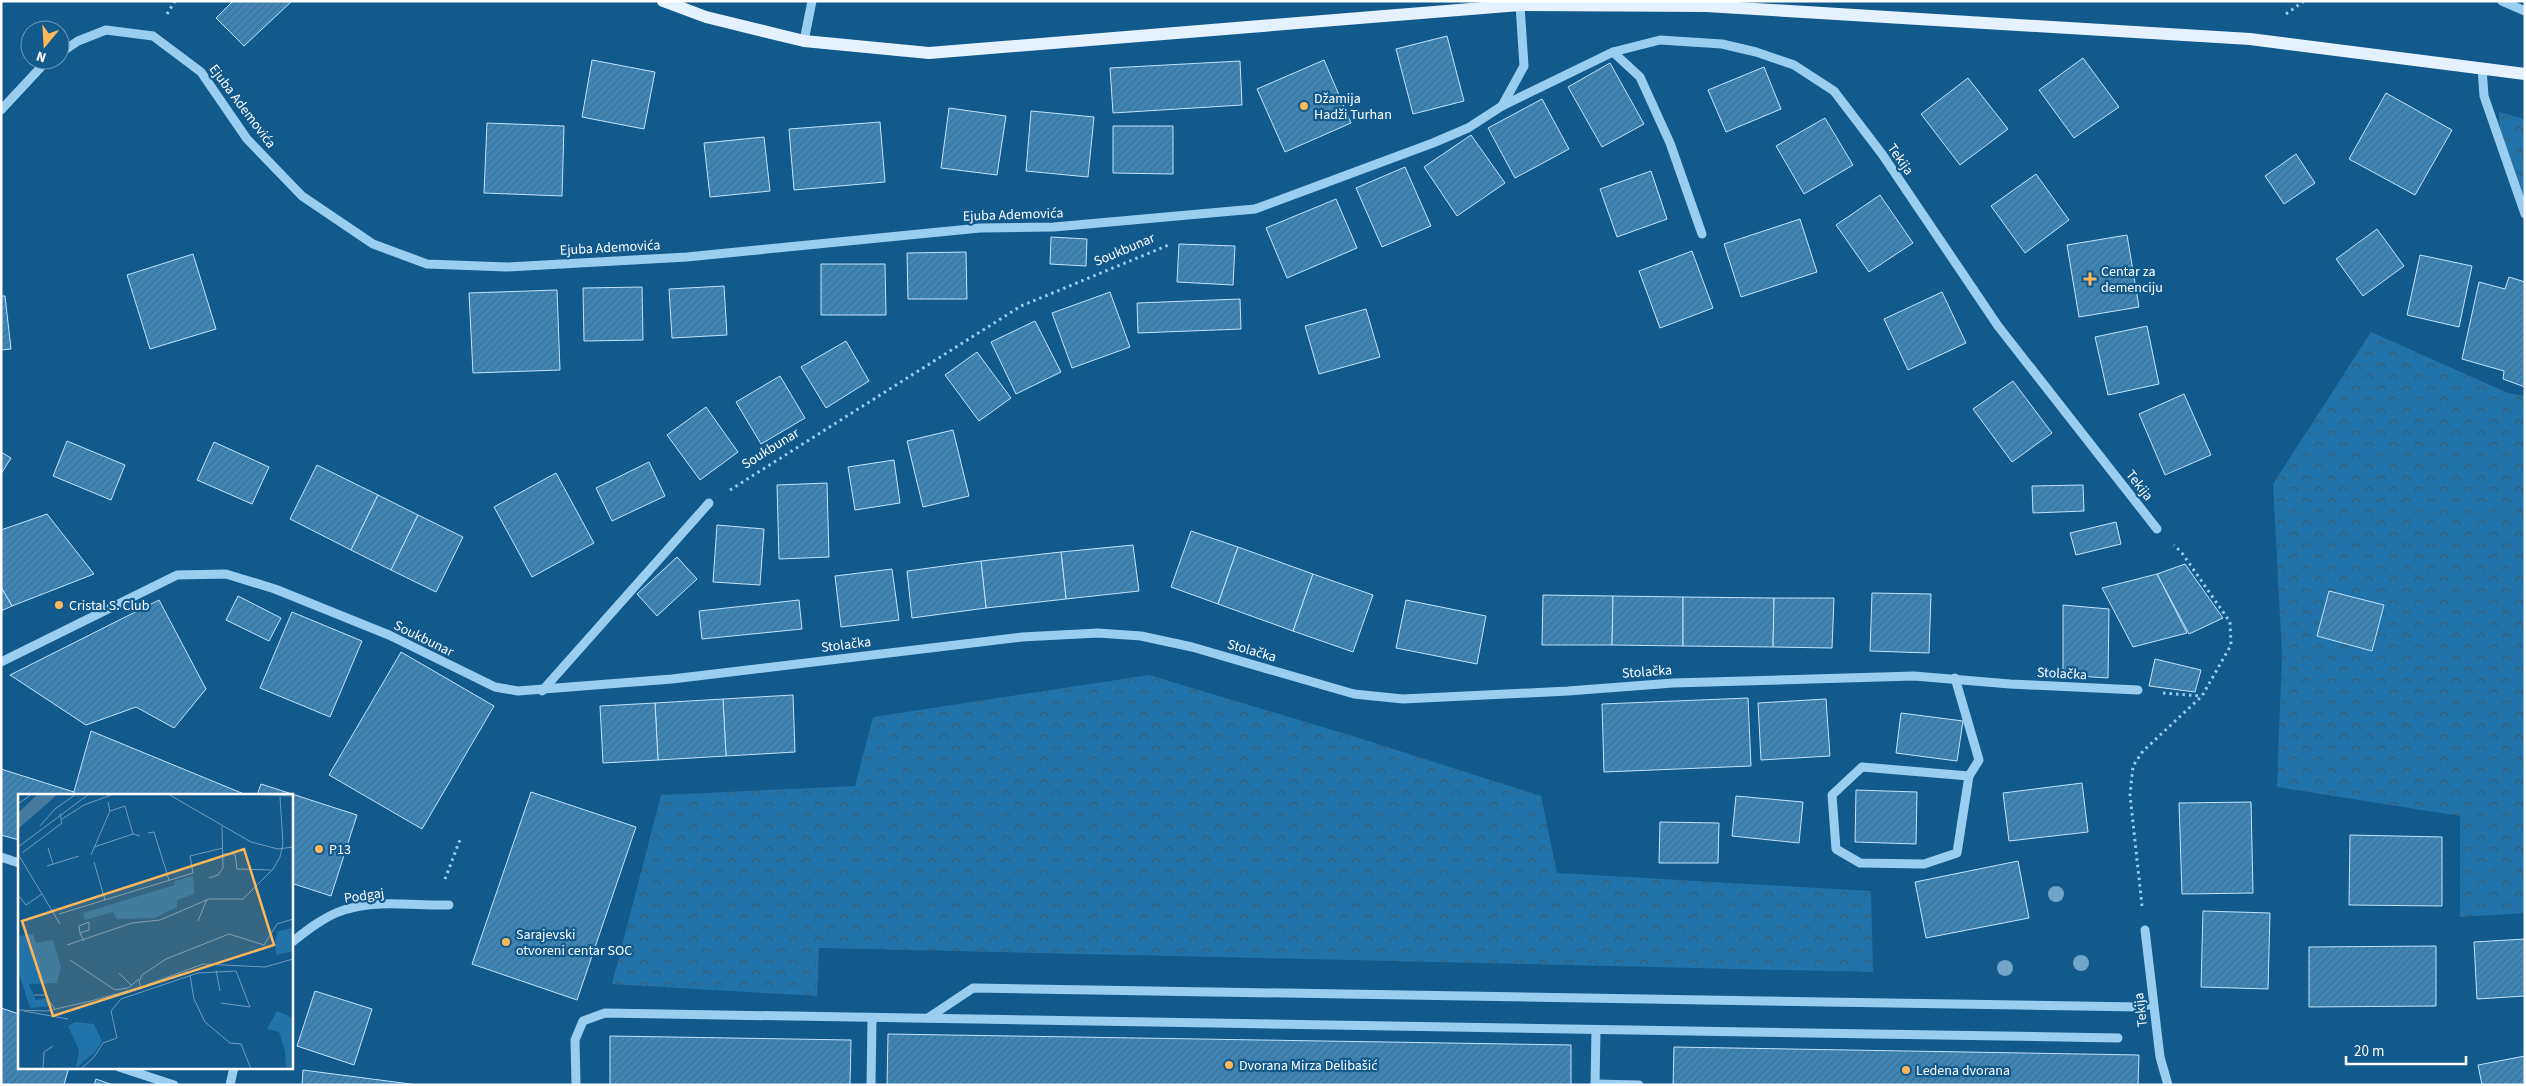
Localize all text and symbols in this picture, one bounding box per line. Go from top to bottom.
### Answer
north arrow [20,20,70,70]
text: N [34,45,49,67]
street label: Ejuba Ademovića [204,60,280,153]
place label: Džamija Hadži Turhan [1314,89,1392,125]
marker: Džamija Hadži Turhan [1298,100,1310,112]
street label: Tekija [1882,140,1918,179]
street label: Ejuba Ademovića [962,203,1064,227]
street label: Soukbunar [1091,228,1158,272]
street label: Ejuba Ademovića [559,235,661,261]
place label: Centar za demenciju [2101,262,2163,298]
marker: Centar za demenciju [2083,272,2097,286]
street label: Soukbunar [738,423,803,474]
street label: Tekija [2121,466,2158,505]
place label: Cristal S. Club [69,596,150,616]
marker: Cristal S. Club [53,599,65,611]
street label: Soukbunar [390,616,457,662]
street label: Stolačka [820,632,872,658]
street label: Stolačka [1225,634,1279,667]
street label: Stolačka [1621,660,1673,684]
street label: Stolačka [2036,663,2088,685]
inset map [18,794,292,1068]
place label: P13 [329,840,351,860]
marker: P13 [313,843,325,855]
street label: Podgaj [343,883,385,909]
place label: Sarajevski otvoreni centar SOC [516,925,632,961]
marker: Sarajevski otvoreni centar SOC [500,936,512,948]
street label: Tekija [2129,992,2153,1028]
scale bar [2346,1034,2466,1066]
text: 20 m [2354,1041,2384,1062]
place label: Dvorana Mirza Delibašić [1239,1056,1378,1076]
marker: Dvorana Mirza Delibašić [1223,1059,1235,1071]
place label: Ledena dvorana [1916,1061,2010,1081]
marker: Ledena dvorana [1900,1064,1912,1076]

